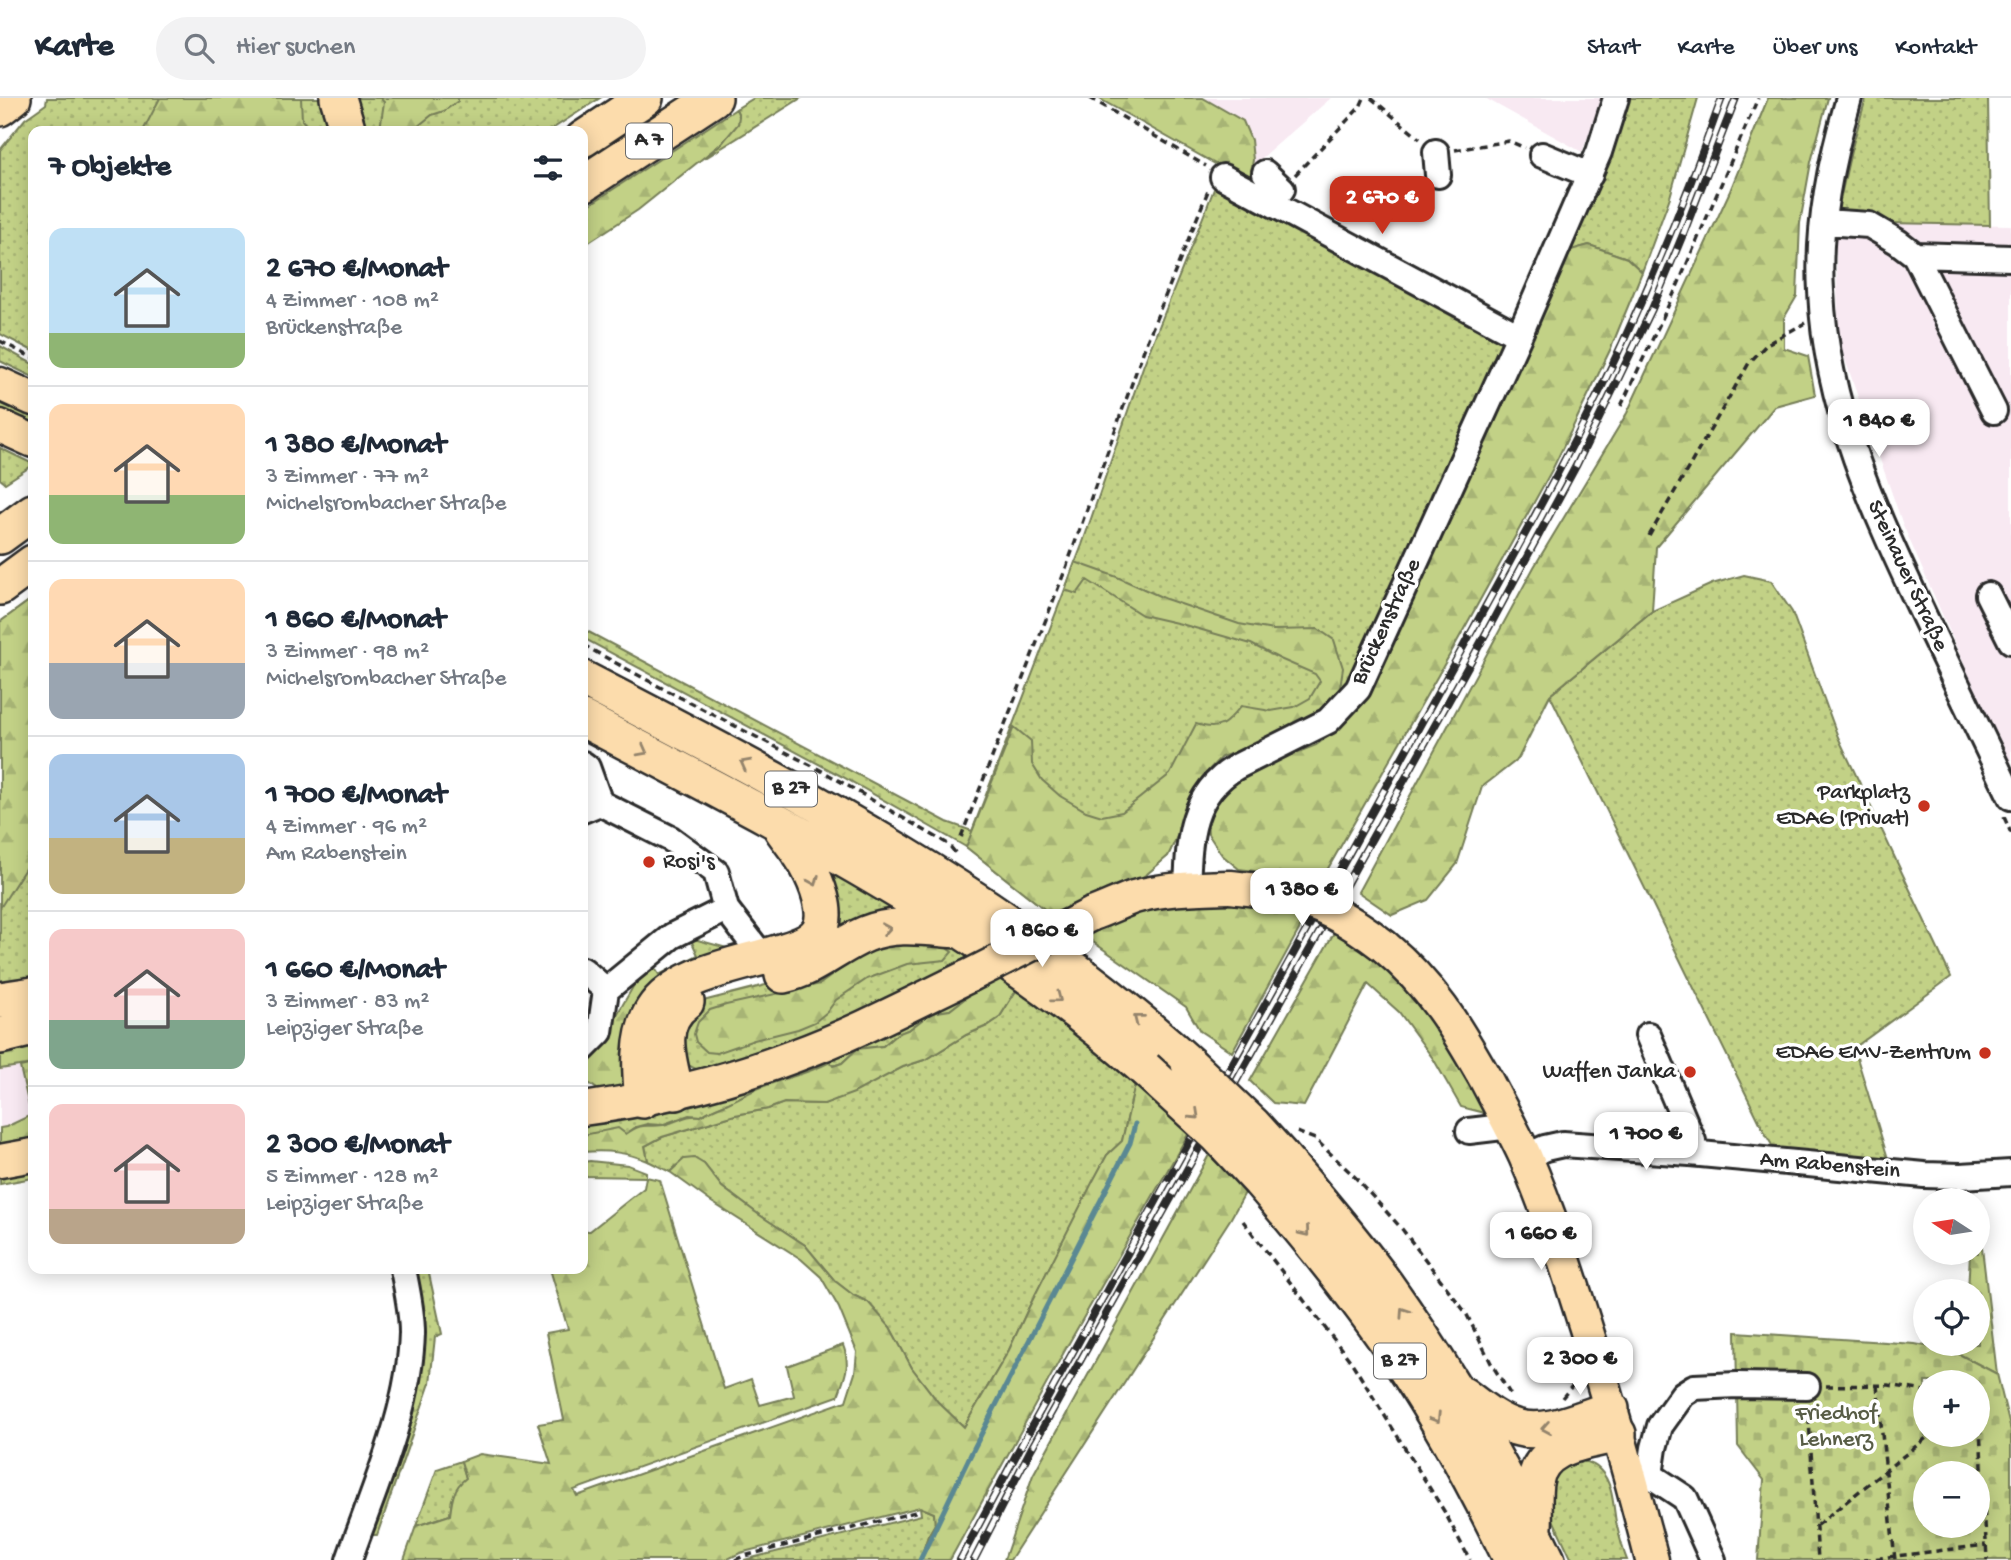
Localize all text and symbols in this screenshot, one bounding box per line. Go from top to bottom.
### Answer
search box [156,17,646,80]
text: Karte [35,29,114,67]
icon: search [180,29,218,67]
text: Hier suchen [236,33,355,64]
text: Start [1587,34,1639,63]
text: Karte [1677,34,1735,63]
text: Über uns [1773,34,1857,63]
text: Kontakt [1895,34,1976,63]
road number: A 7 [626,124,672,158]
icon: filters [529,149,567,187]
text: 7 Objekte [49,151,171,186]
pin: 2 670 € [1317,176,1447,236]
text: 2 670 € [1346,185,1418,212]
text: 2 670 €/Monat [266,253,447,288]
icon: home [105,256,189,340]
text: 4 Zimmer · 108 m² [266,288,439,315]
text: Brückenstraße [266,315,402,342]
pin: 1 840 € [1814,400,1944,459]
text: 1 840 € [1844,408,1914,435]
text: 1 380 €/Monat [266,429,446,464]
icon: home [105,432,189,516]
text: 3 Zimmer · 77 m² [266,464,429,491]
text: Michelsrombacher Straße [266,491,506,518]
street label: Steinauer Straße [1860,496,1954,657]
street label: Brückenstraße [1346,554,1428,690]
text: 1 860 €/Monat [266,604,446,639]
icon: home [105,607,189,691]
text: 3 Zimmer · 98 m² [266,639,429,666]
text: Michelsrombacher Straße [266,666,506,693]
one-way arrow [636,743,648,756]
one-way arrow [740,759,753,772]
road number: B 27 [765,772,817,806]
text: 1 700 €/Monat [266,779,447,814]
place label: Parkplatz EDAG (Privat) [1776,780,1911,833]
icon: home [105,782,189,866]
marker: Parkplatz EDAG (Privat) [1916,798,1932,814]
text: 4 Zimmer · 96 m² [266,814,427,841]
text: Am Rabenstein [266,841,407,868]
place label: Rosi's [663,849,715,876]
marker: Rosi's [641,854,657,870]
pin: 1 380 € [1237,868,1367,928]
one-way arrow [806,874,820,886]
text: 1 380 € [1266,877,1338,904]
pin: 1 860 € [977,910,1107,969]
text: 1 860 € [1006,918,1078,945]
one-way arrow [880,922,892,937]
text: 1 660 €/Monat [266,954,444,989]
icon: home [105,957,189,1041]
text: 3 Zimmer · 83 m² [266,989,429,1016]
one-way arrow [1049,990,1061,1002]
one-way arrow [1133,1014,1146,1027]
text: Leipziger Straße [266,1016,423,1043]
place label: EDAG EMV-Zentrum [1776,1040,1971,1067]
marker: EDAG EMV-Zentrum [1977,1045,1993,1061]
place label: Waffen Janka [1542,1059,1677,1086]
marker: Waffen Janka [1682,1064,1698,1080]
one-way arrow [1187,1106,1200,1119]
pin: 1 700 € [1581,1112,1711,1172]
text: 1 700 € [1610,1121,1682,1148]
text: 2 300 €/Monat [266,1129,449,1164]
icon: home [105,1132,189,1216]
street label: Am Rabenstein [1759,1146,1901,1186]
text: 5 Zimmer · 128 m² [266,1164,438,1191]
north arrow [1913,1188,1990,1265]
map controls [1913,1188,1990,1538]
text: Leipziger Straße [266,1191,423,1218]
pin: 1 660 € [1476,1212,1606,1272]
text: 1 660 € [1506,1221,1576,1248]
one-way arrow [1297,1224,1309,1237]
button: locate [1913,1279,1990,1356]
one-way arrow [1399,1307,1412,1320]
pin: 2 300 € [1515,1338,1645,1397]
road number: B 27 [1374,1344,1426,1378]
text: 2 300 € [1543,1346,1617,1373]
button: + [1913,1370,1990,1447]
park label: Friedhof Lehnerz [1794,1401,1879,1454]
one-way arrow [1427,1411,1440,1424]
one-way arrow [1540,1420,1552,1435]
button: − [1913,1461,1990,1538]

